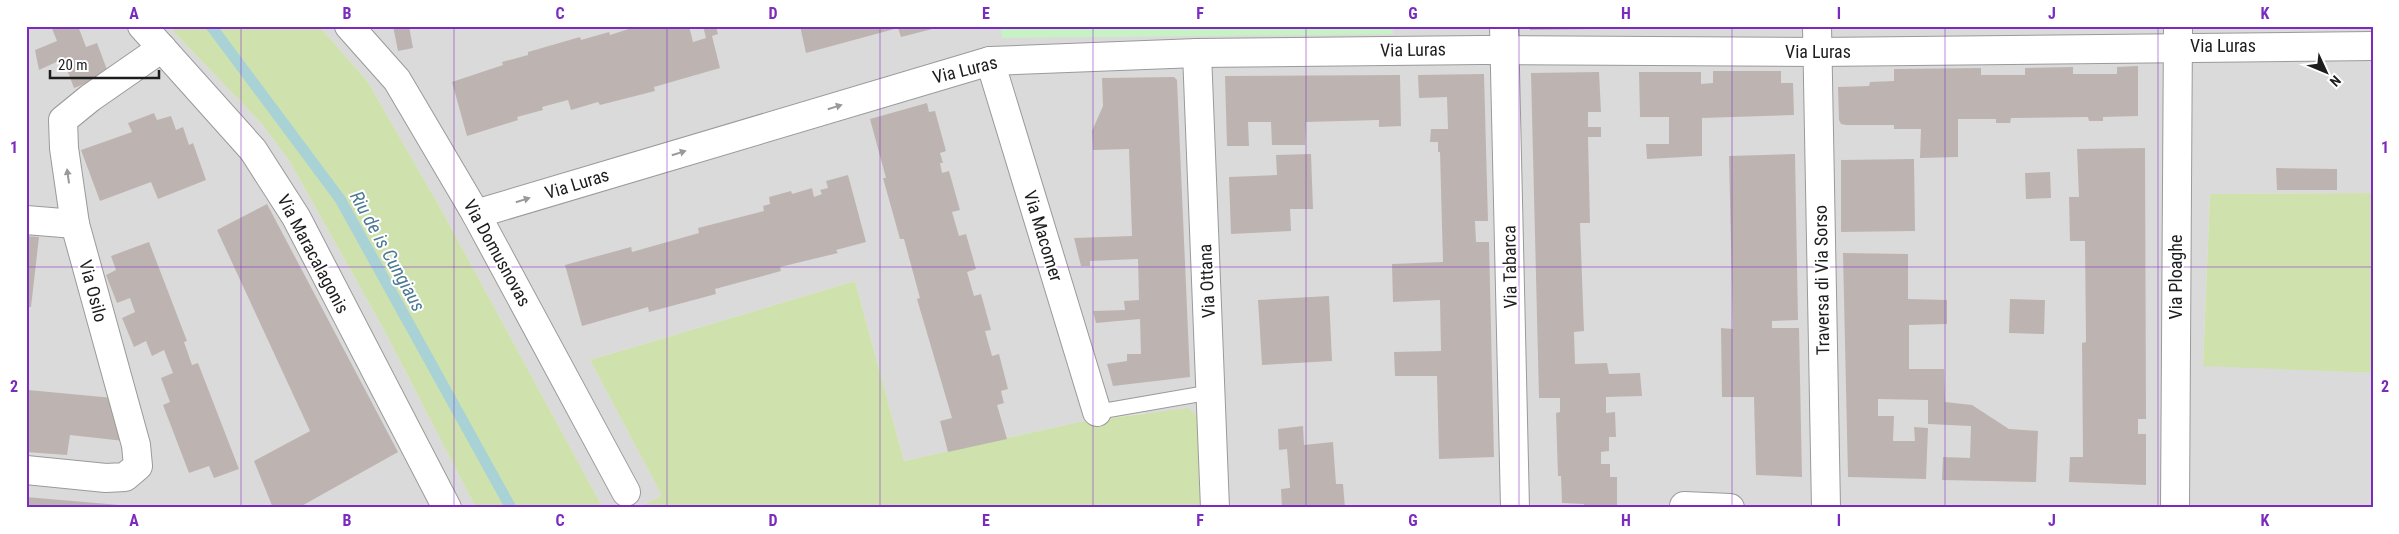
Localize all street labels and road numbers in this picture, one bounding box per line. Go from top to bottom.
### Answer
street label: Via Luras [2190,35,2256,56]
street label: Via Luras [1380,38,1446,61]
street label: Via Luras [1785,41,1851,62]
street label: Via Luras [930,51,999,88]
street label: Via Luras [542,164,611,203]
street label: Via Macomer [1020,188,1067,284]
street label: Via Maracalagonis [273,191,354,317]
street label: Via Domusnovas [459,196,535,310]
street label: Traversa di Via Sorso [1810,205,1833,355]
street label: Via Tabarca [1498,225,1521,309]
street label: Via Ploaghe [2165,235,2186,319]
street label: Via Ottana [1194,243,1219,319]
street label: Via Osilo [75,258,112,324]

